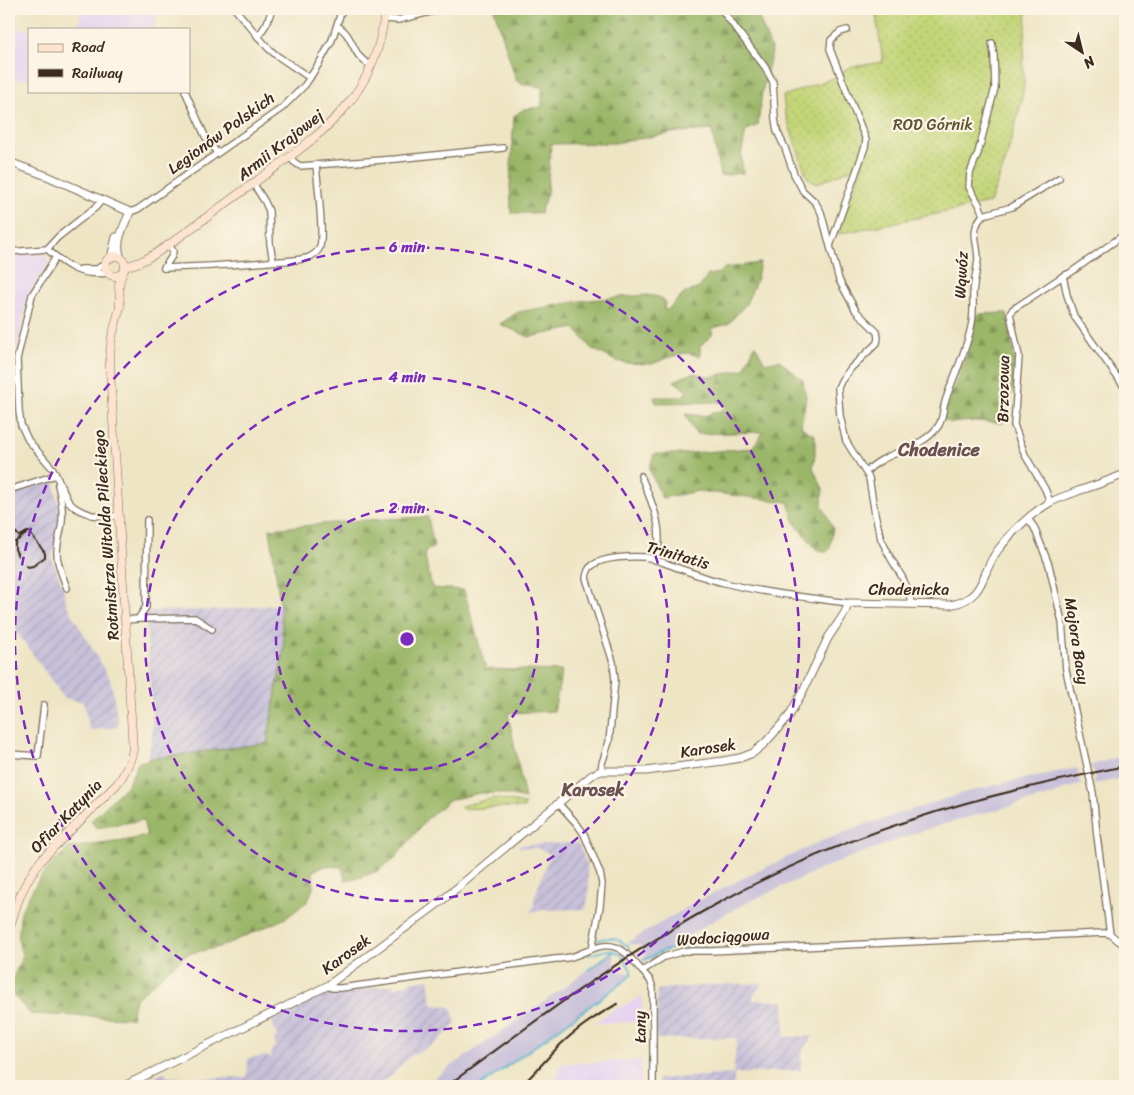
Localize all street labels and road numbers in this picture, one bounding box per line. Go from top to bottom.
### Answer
street label: Legionów Polskich [161,84,281,182]
street label: Armii Krajowej [229,101,331,189]
street label: Wąwóz [945,250,977,299]
street label: Brzozowa [988,355,1018,423]
street label: Rotmistrza Witolda Pileckiego [84,429,128,641]
street label: Trinitatis [643,532,714,578]
street label: Chodenicka [869,575,949,604]
street label: Majora Bacy [1056,595,1098,687]
street label: Karosek [678,729,738,767]
street label: Ofiar Katynia [23,772,109,860]
street label: Wodociągowa [676,919,771,955]
street label: Karosek [315,926,377,982]
street label: Łany [625,1010,655,1043]

